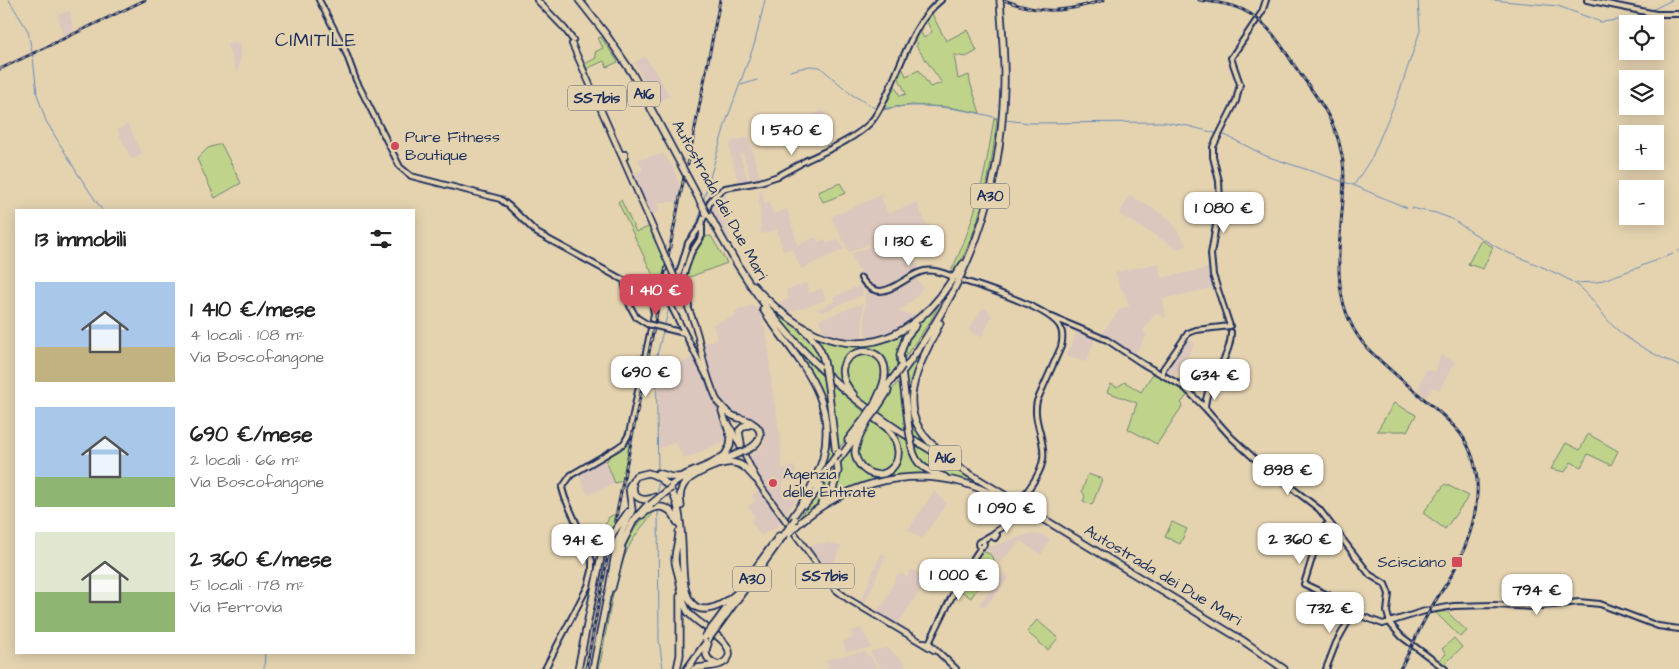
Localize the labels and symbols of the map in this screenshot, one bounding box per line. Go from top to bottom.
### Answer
district label: CIMITILE [275,27,357,54]
road number: A16 [628,82,660,106]
road number: SS7bis [568,86,626,110]
pin: 1 540 € [746,114,838,156]
street label: Autostrada dei Due Mari [667,116,774,285]
place label: Pure Fitness Boutique [405,126,500,166]
marker: Pure Fitness Boutique [389,140,401,152]
road number: A30 [971,184,1009,208]
pin: 1 080 € [1178,192,1270,234]
pin: 1 130 € [863,224,955,267]
pin: 1 410 € [610,274,702,316]
pin: 690 € [611,356,681,398]
pin: 634 € [1180,358,1250,401]
road number: A16 [929,446,961,470]
pin: 898 € [1253,454,1323,496]
place label: Agenzia delle Entrate [783,463,876,503]
marker: Agenzia delle Entrate [767,477,779,489]
pin: 1 090 € [961,492,1053,534]
street label: Autostrada dei Due Mari [1080,519,1246,631]
pin: 2 360 € [1254,522,1346,565]
pin: 941 € [548,524,618,566]
place label: Scisciano [1377,551,1446,573]
marker: Scisciano [1450,555,1464,569]
pin: 1 000 € [913,558,1005,601]
road number: SS7bis [796,564,854,588]
road number: A30 [733,566,771,592]
pin: 794 € [1502,574,1572,616]
pin: 732 € [1295,592,1365,634]

